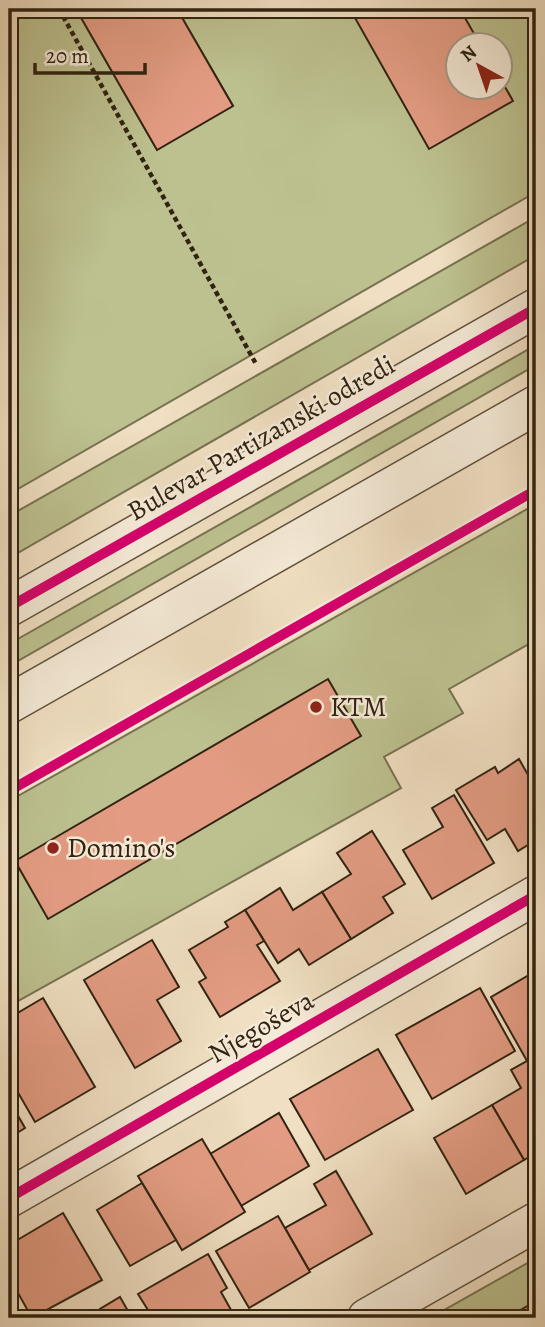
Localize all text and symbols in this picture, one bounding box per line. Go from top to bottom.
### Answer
scale bar [35,32,145,76]
north arrow [444,32,514,102]
text: N [455,39,482,68]
text: 20 m [46,42,89,70]
street label: Bulevar Partizanski odredi [120,346,402,530]
place label: KTM [330,688,387,726]
marker: KTM [308,699,324,715]
place label: Domino's [67,829,176,867]
marker: Domino's [45,840,61,856]
street label: Njegoševa [201,981,321,1073]

